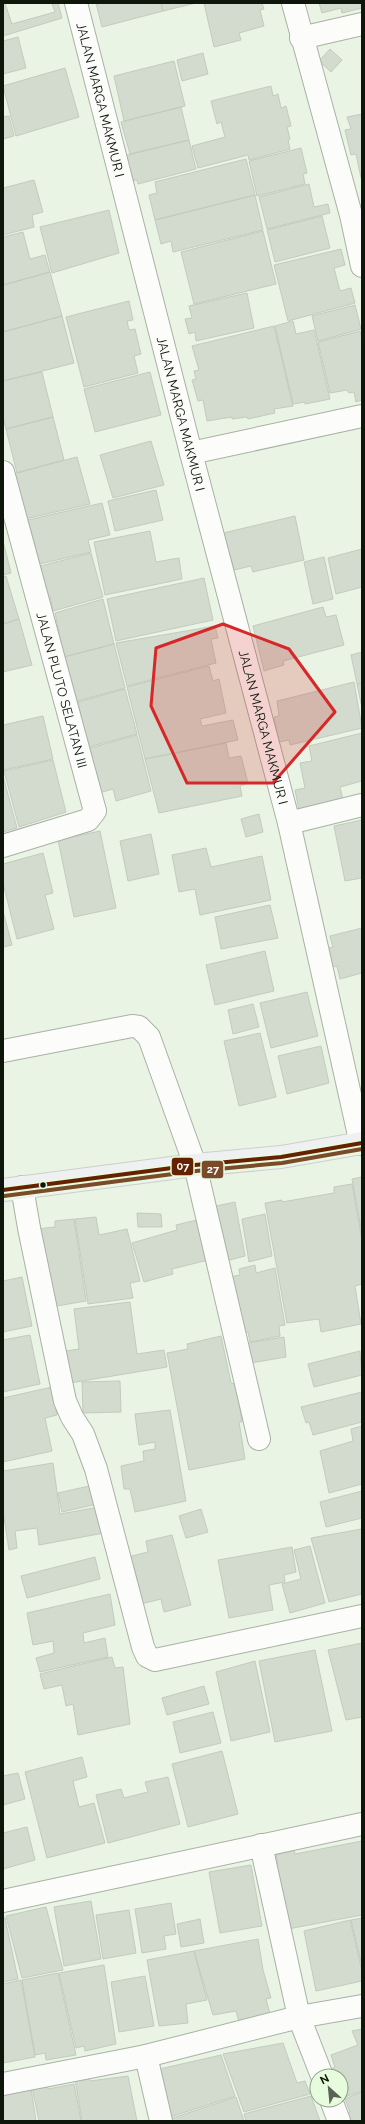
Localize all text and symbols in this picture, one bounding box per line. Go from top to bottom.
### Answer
street label: JALAN MARGA MAKMUR I [74,21,128,179]
street label: JALAN MARGA MAKMUR I [154,335,208,493]
street label: JALAN PLUTO SELATAN III [34,611,90,770]
street label: JALAN MARGA MAKMUR I [236,648,291,806]
line badge: 07 [171,1157,194,1176]
text: 07 [177,1160,190,1173]
line badge: 27 [201,1160,224,1179]
text: 27 [207,1163,220,1176]
unlabelled marker [38,1180,48,1190]
north arrow [309,2068,349,2108]
text: N [318,2072,331,2087]

